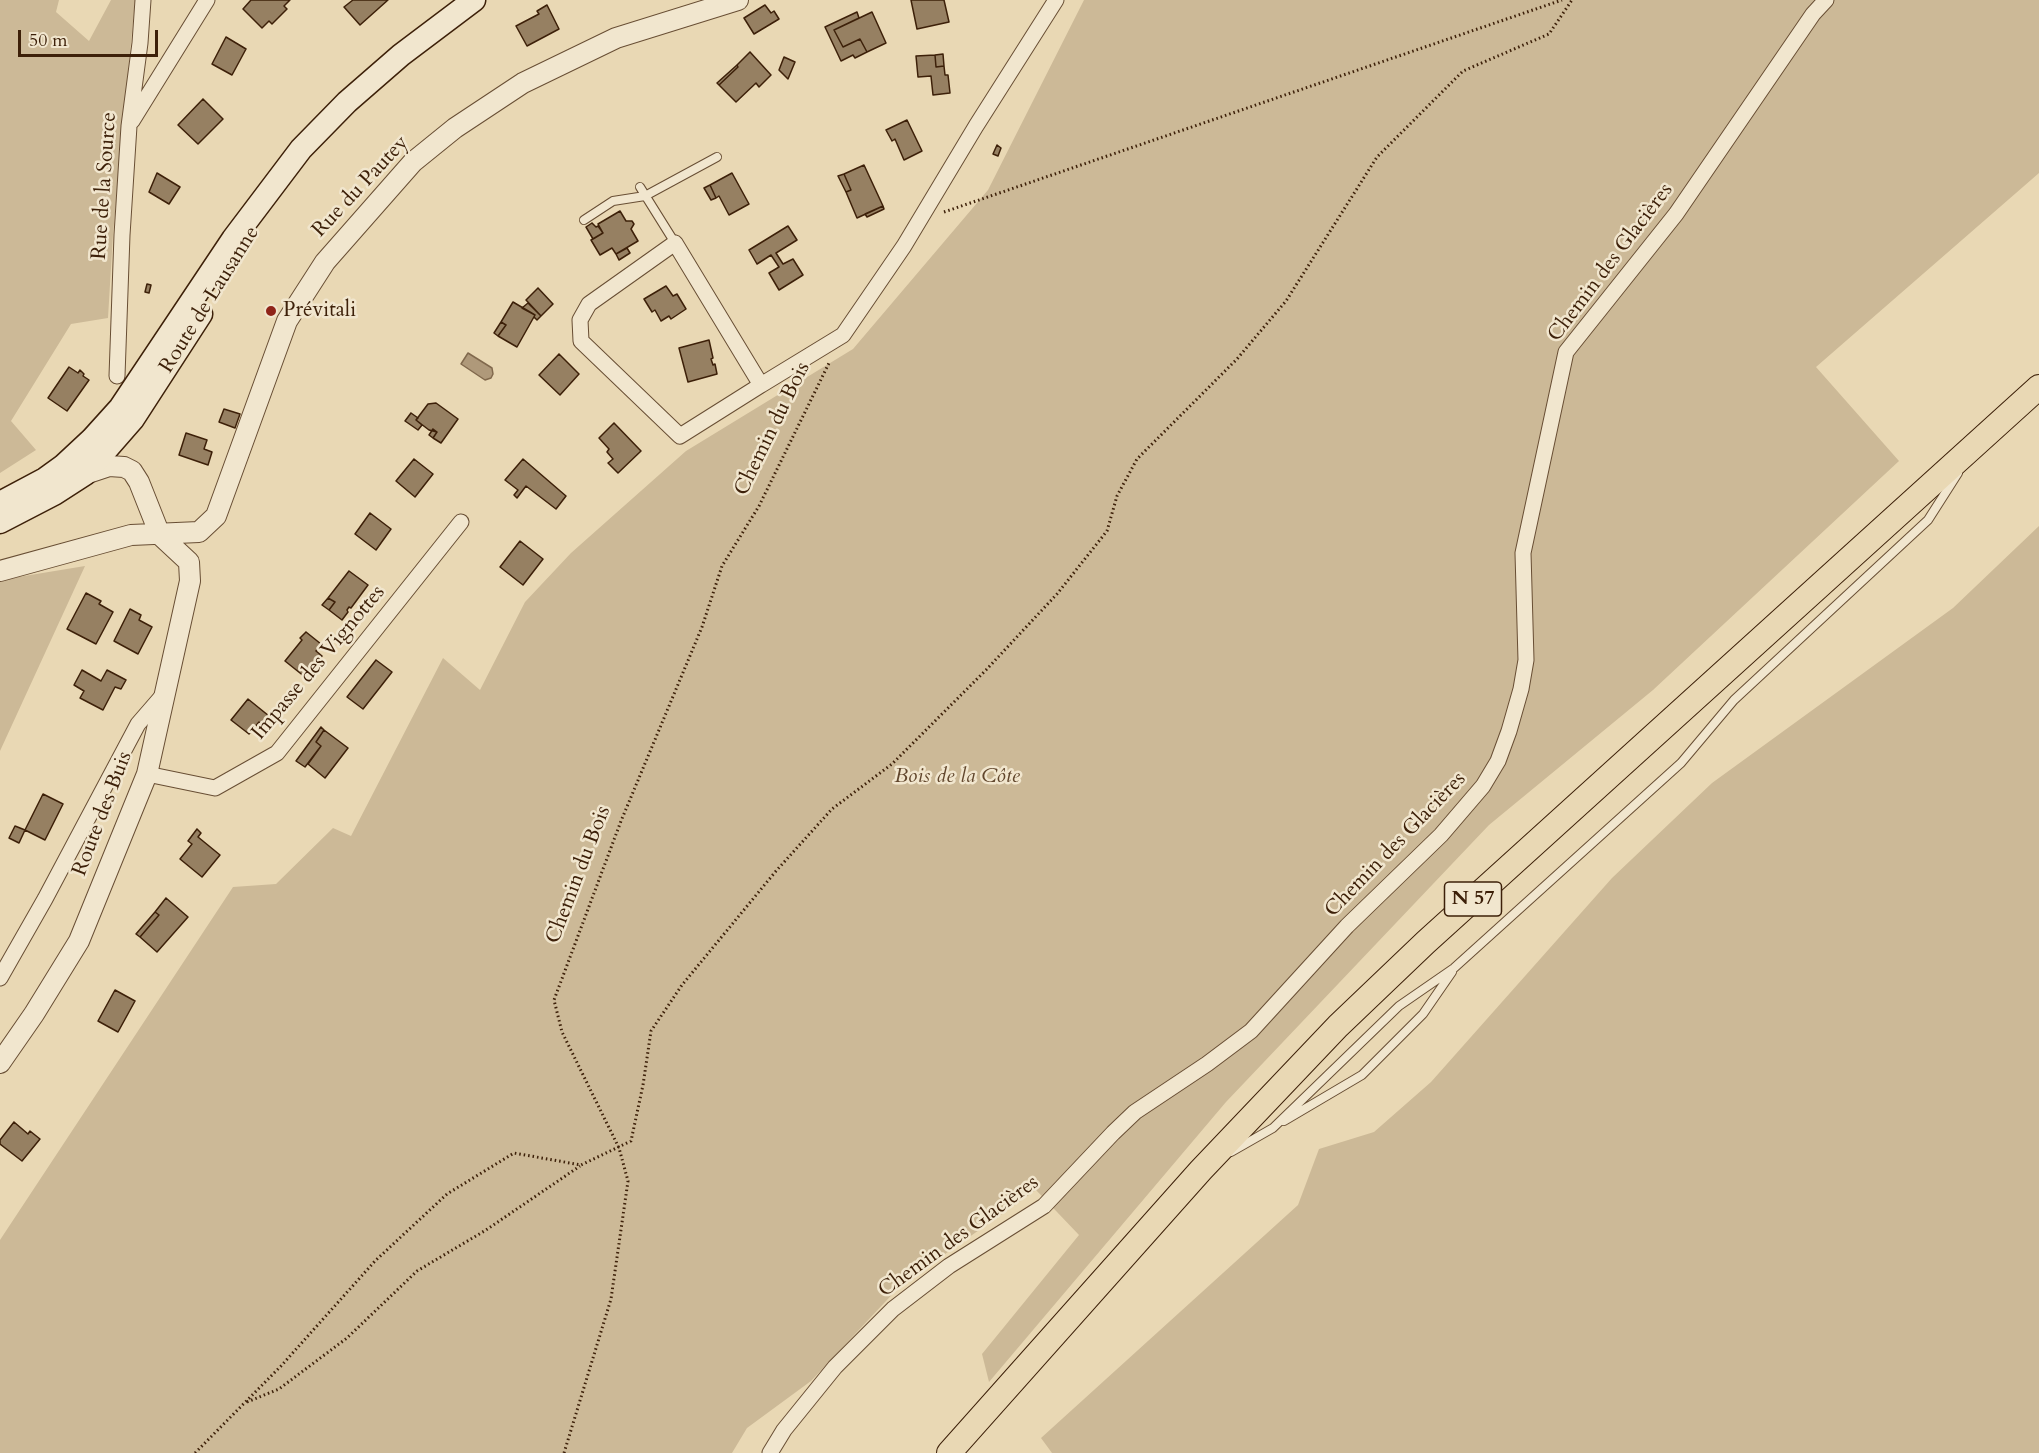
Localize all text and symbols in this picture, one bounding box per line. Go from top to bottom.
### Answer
scale bar [21,18,160,56]
text: 50 m [29,28,68,53]
street label: Rue de la Source [87,111,123,261]
street label: Rue du Pautey [307,131,415,243]
street label: Chemin des Glacières [1543,179,1679,347]
street label: Route de Lausanne [155,222,265,378]
place label: Prévitali [283,298,356,324]
marker: Prévitali [264,304,278,318]
street label: Chemin du Bois [730,358,816,500]
street label: Impasse des Vignottes [247,581,391,745]
street label: Route des Buis [68,748,138,880]
park label: Bois de la Côte [894,764,1020,790]
street label: Chemin des Glacières [1320,767,1472,923]
street label: Chemin du Bois [541,803,617,947]
road number: N 57 [1444,882,1502,916]
street label: Chemin des Glacières [874,1170,1044,1304]

